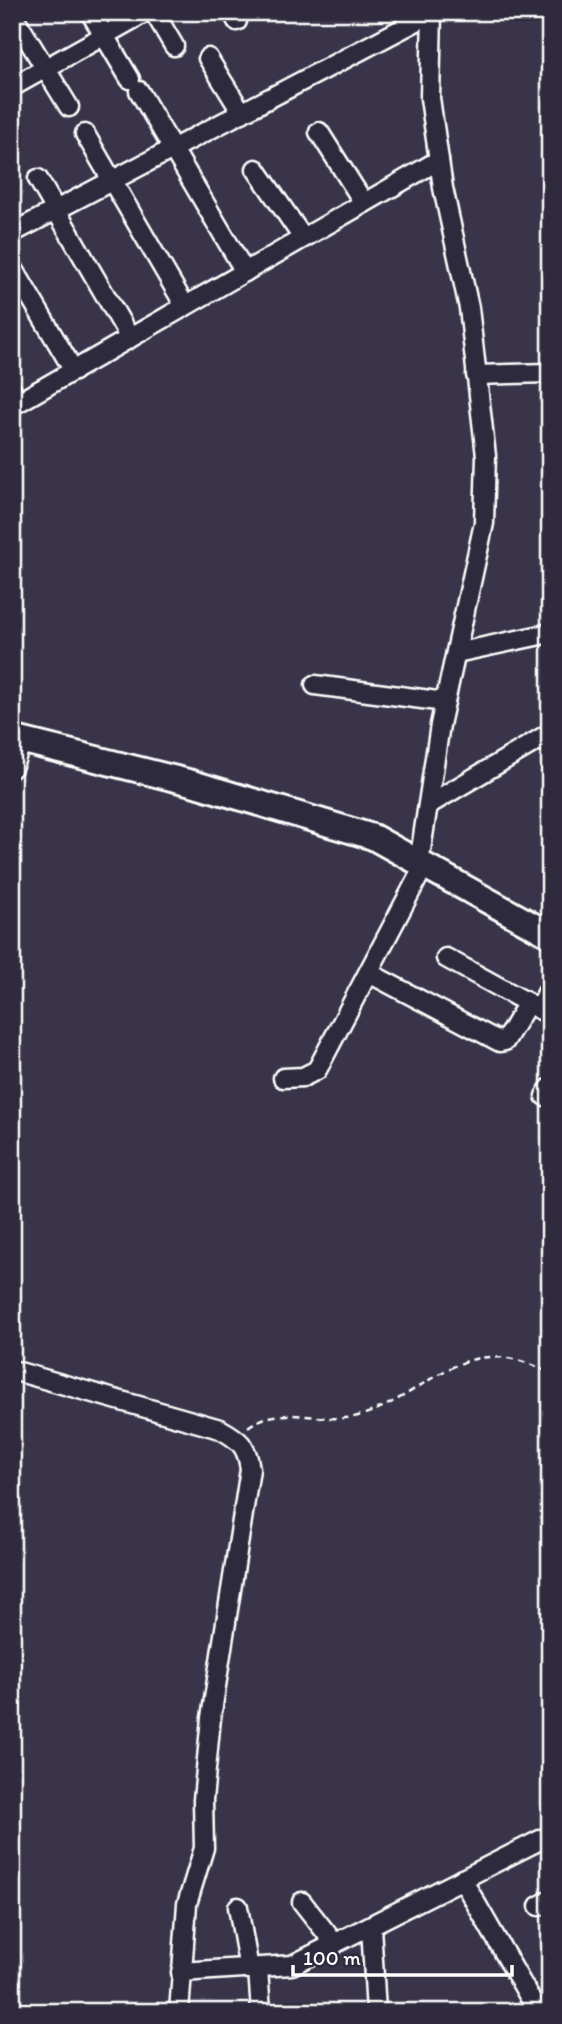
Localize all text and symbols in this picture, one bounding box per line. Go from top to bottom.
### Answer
scale bar [293,1933,511,1977]
text: 100 m [303,1945,361,1970]

